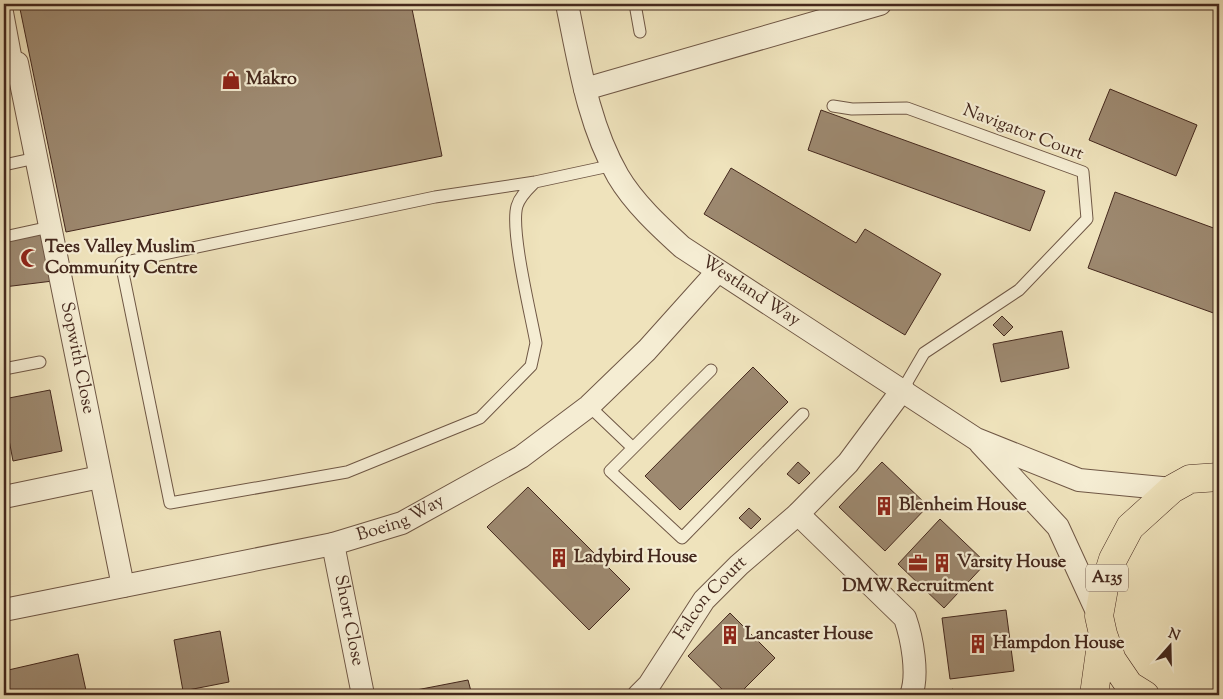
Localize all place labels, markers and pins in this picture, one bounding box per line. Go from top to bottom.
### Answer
place label: Makro [246,67,297,93]
shop icon: Makro [220,69,242,91]
place label: Tees Valley Muslim Community Centre [45,235,198,282]
mosque icon: Tees Valley Muslim Community Centre [19,247,41,269]
place label: Blenheim House [899,493,1027,519]
building icon: Blenheim House [873,495,895,517]
place label: Ladybird House [574,545,698,571]
building icon: Ladybird House [548,547,570,569]
place label: Varsity House [957,550,1067,576]
office icon: DMW Recruitment [907,552,929,574]
building icon: Varsity House [931,552,953,574]
place label: DMW Recruitment [842,574,994,600]
place label: Lancaster House [745,622,874,648]
building icon: Lancaster House [719,624,741,646]
place label: Hampdon House [993,631,1125,657]
building icon: Hampdon House [967,633,989,655]

